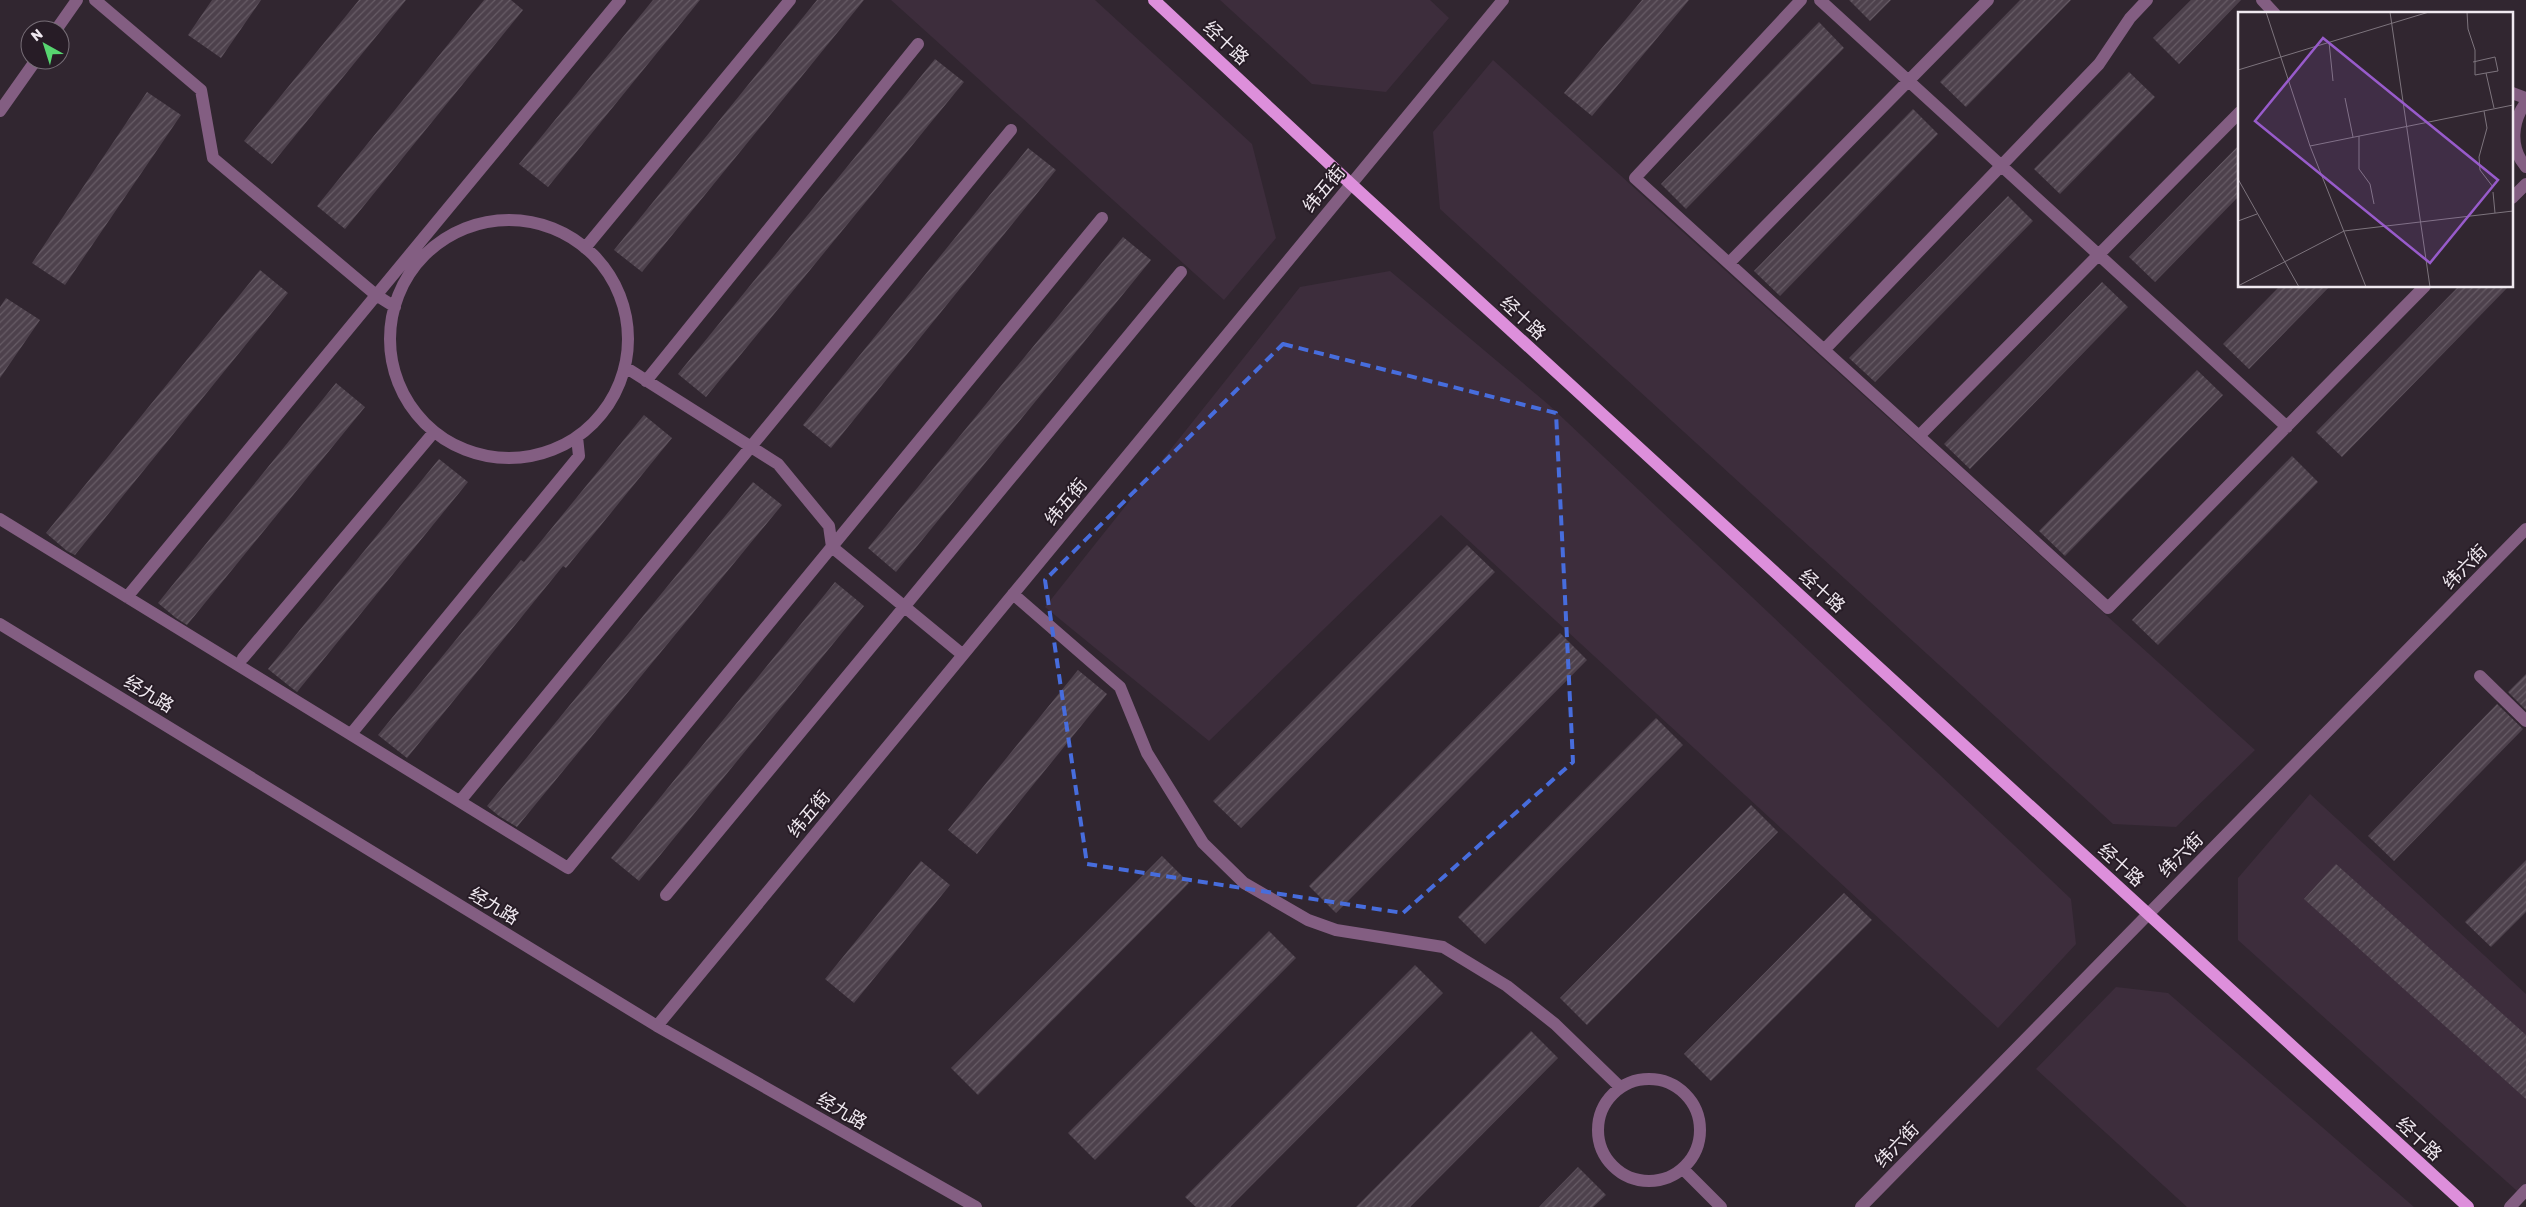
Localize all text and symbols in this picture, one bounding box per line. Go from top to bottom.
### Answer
inset map [2238,12,2514,288]
street label: 经十路 [1199,17,1253,69]
north arrow [20,20,70,70]
text: N [28,26,46,45]
street label: 纬五街 [1298,161,1350,217]
street label: 经十路 [1496,292,1550,344]
street label: 纬五街 [1040,474,1092,530]
street label: 纬六街 [2438,540,2492,594]
street label: 经十路 [1795,565,1849,617]
street label: 经九路 [120,671,178,717]
street label: 纬五街 [783,786,835,842]
street label: 纬六街 [2154,828,2208,882]
street label: 经十路 [2094,839,2148,891]
street label: 经九路 [465,883,523,929]
street label: 经九路 [813,1088,871,1134]
street label: 经十路 [2392,1113,2446,1165]
street label: 纬六街 [1870,1118,1924,1172]

